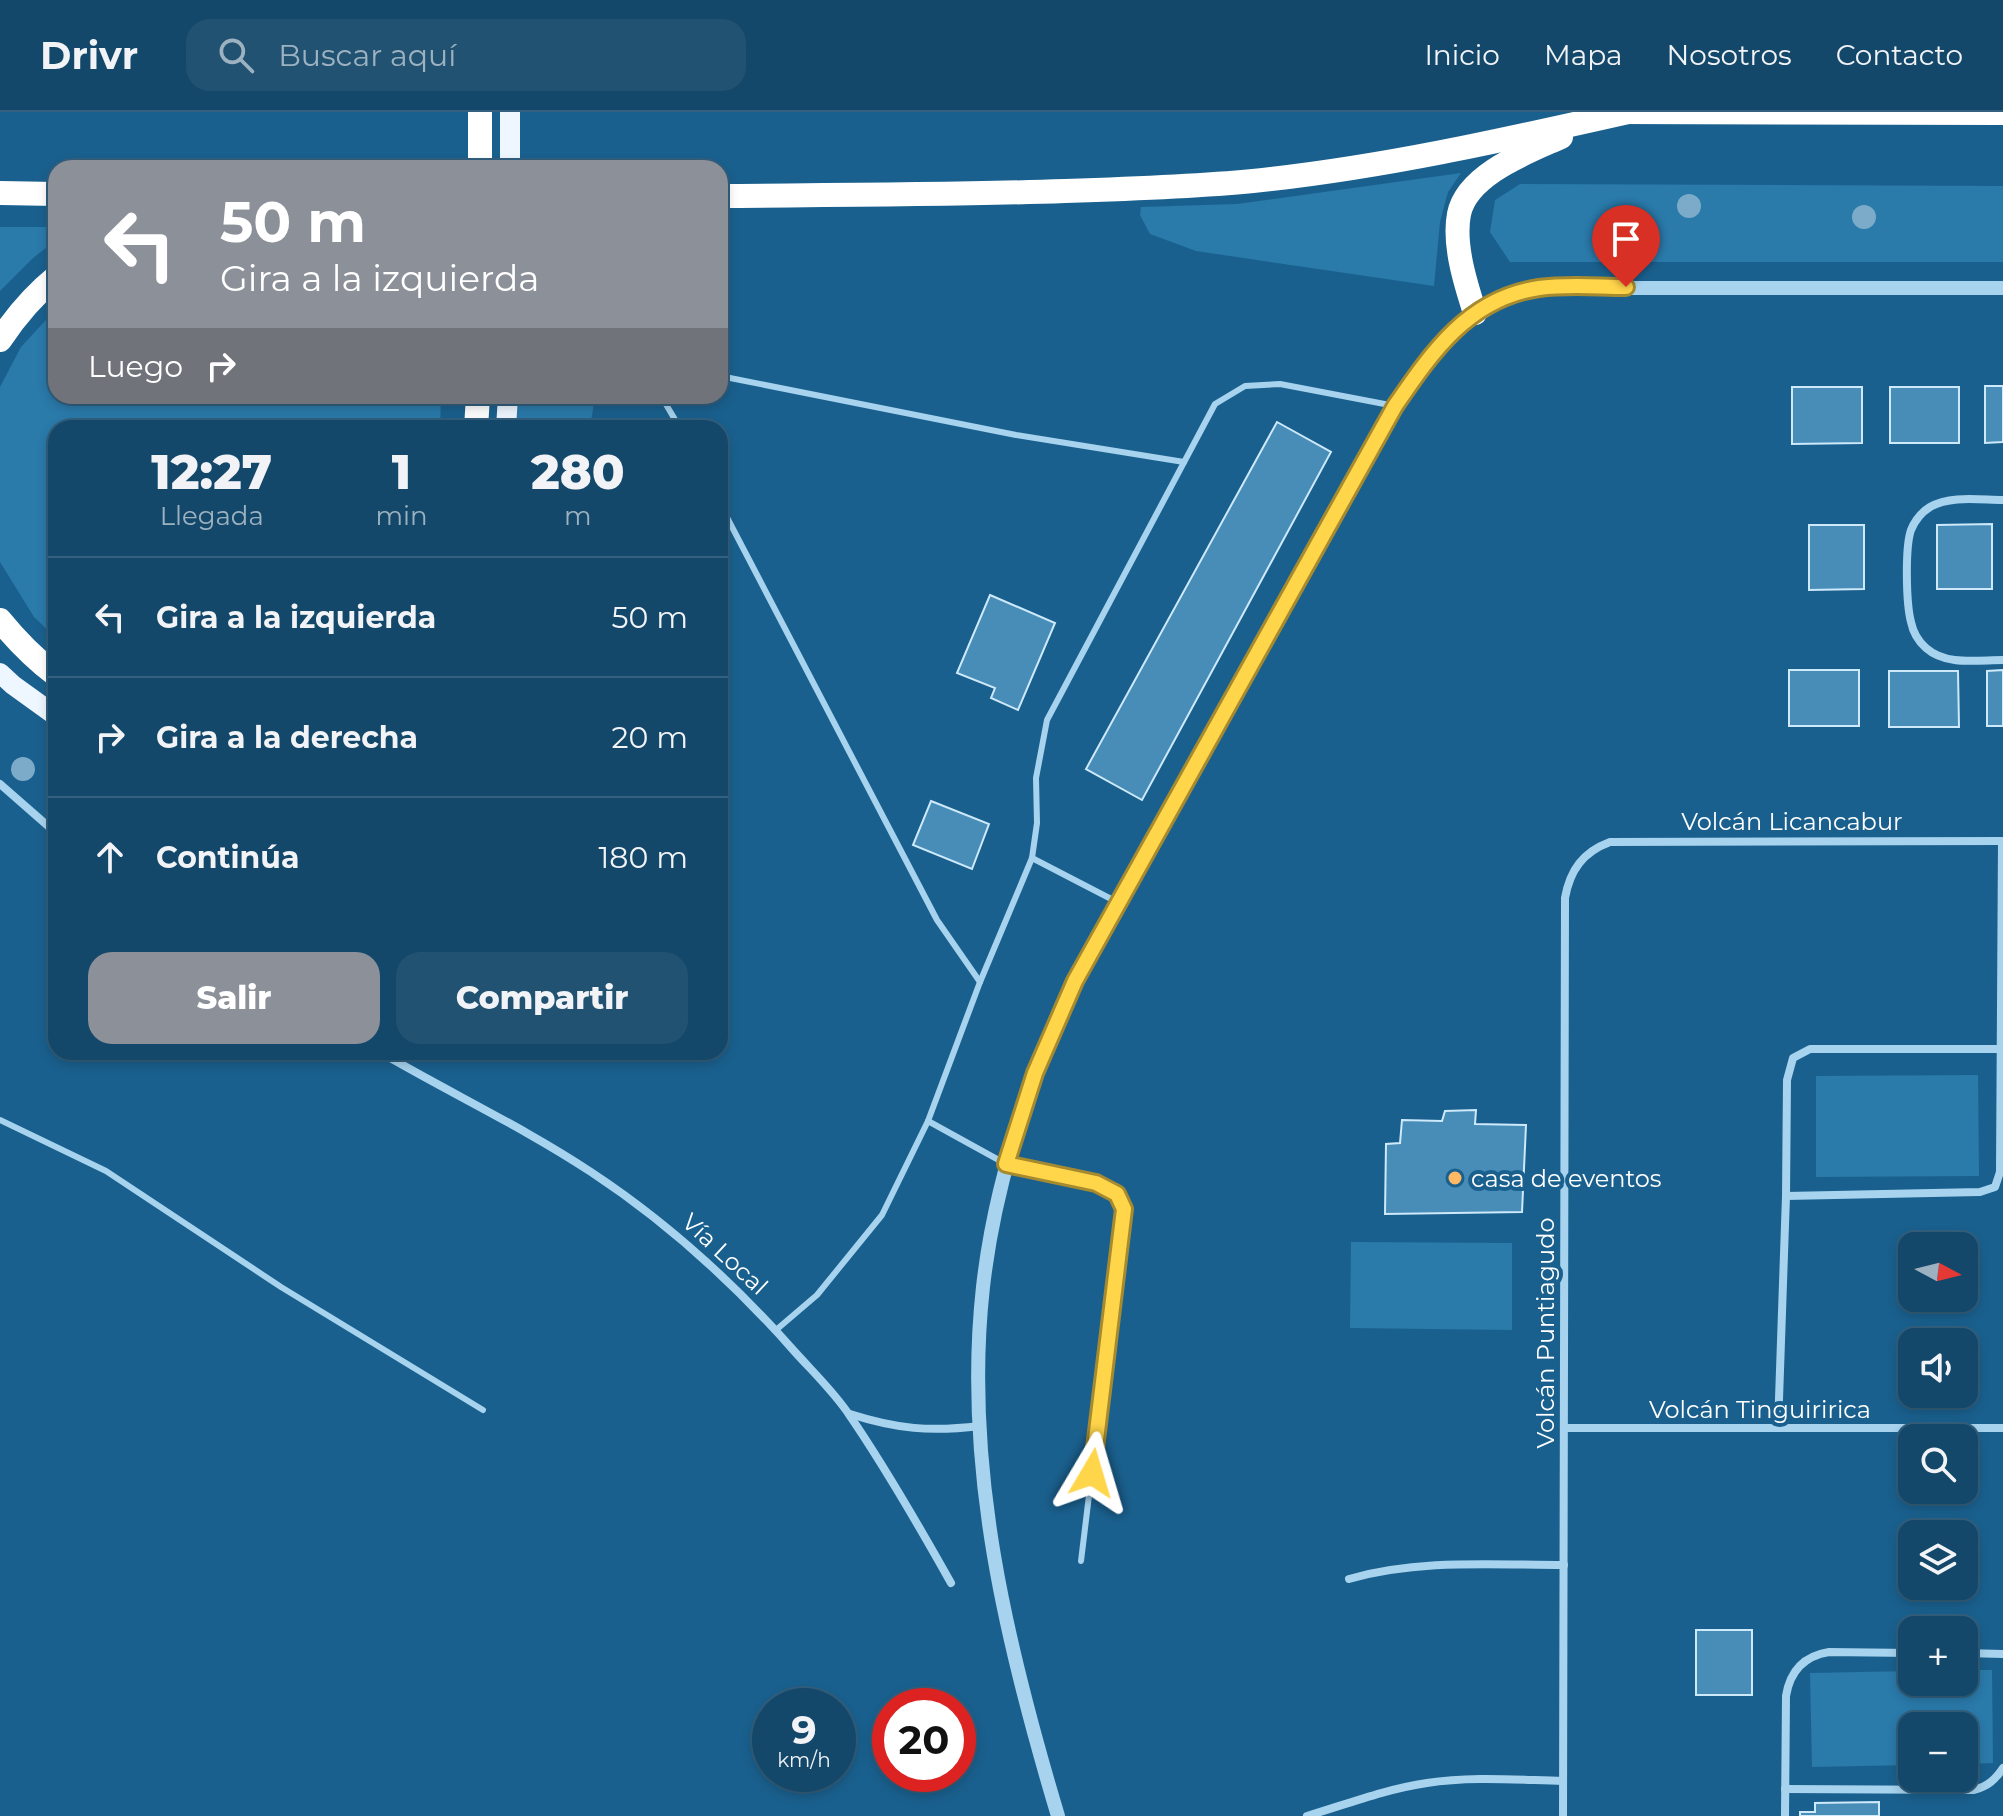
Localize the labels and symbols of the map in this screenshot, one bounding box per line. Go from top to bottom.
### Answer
pin [1592,205,1660,287]
street label: Volcán Licancabur [1681,807,1903,836]
place label: casa de eventos [1471,1164,1662,1193]
marker: casa de eventos [1446,1169,1464,1187]
street label: Vía Local [676,1207,774,1301]
street label: Volcán Puntiagudo [1531,1218,1560,1448]
north arrow [1898,1232,1978,1312]
street label: Volcán Tinguiririca [1649,1395,1871,1424]
position arrow [1050,1431,1134,1515]
speed limit sign: 20 [872,1688,976,1792]

